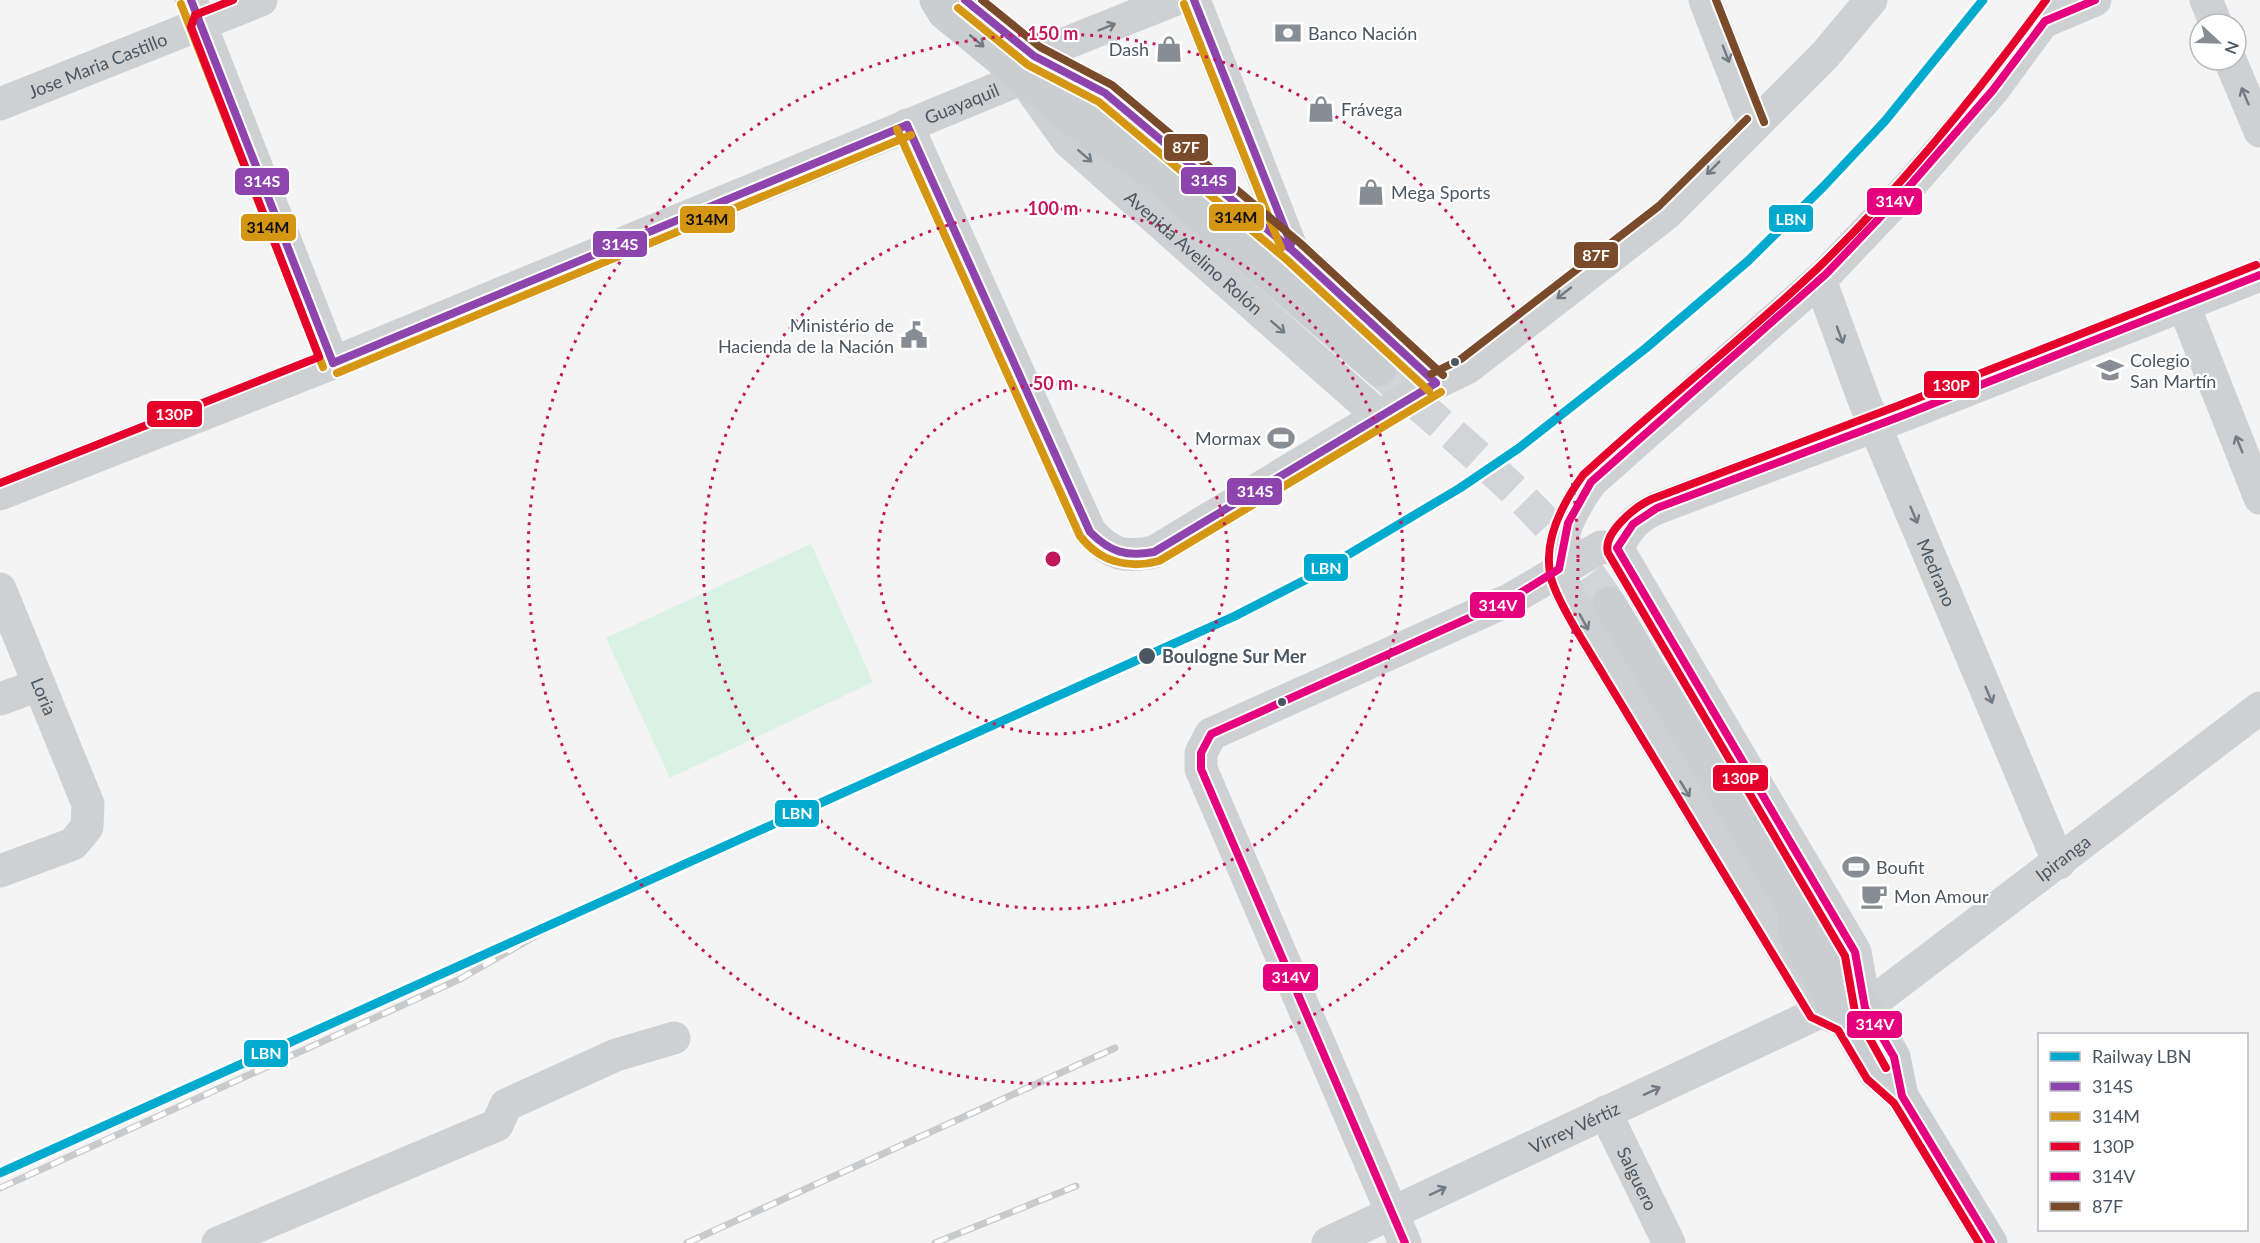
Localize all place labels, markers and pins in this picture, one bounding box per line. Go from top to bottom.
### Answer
bank icon: Banco Nación [1273,18,1303,48]
place label: Banco Nación [1308,22,1417,44]
shop icon: Dash [1154,34,1184,64]
place label: Dash [1109,38,1149,60]
shop icon: Frávega [1306,94,1336,124]
place label: Frávega [1341,98,1402,120]
shop icon: Mega Sports [1356,177,1386,207]
place label: Mega Sports [1391,181,1491,203]
place label: Ministério de Hacienda de la Nación [718,314,894,357]
public building icon: Ministério de Hacienda de la Nación [899,320,929,350]
place label: Colegio San Martín [2130,349,2216,392]
school or university icon: Colegio San Martín [2095,355,2125,385]
unlabelled marker [1449,356,1461,368]
sports icon: Mormax [1266,423,1296,453]
place label: Mormax [1195,427,1261,449]
centre of rings [1043,549,1063,569]
place label: Boulogne Sur Mer [1162,645,1307,667]
marker: Boulogne Sur Mer [1137,646,1157,666]
unlabelled marker [1276,696,1288,708]
sports icon: Boufit [1841,852,1871,882]
place label: Boufit [1876,856,1925,878]
cafe icon: Mon Amour [1859,881,1889,911]
place label: Mon Amour [1894,885,1989,907]

